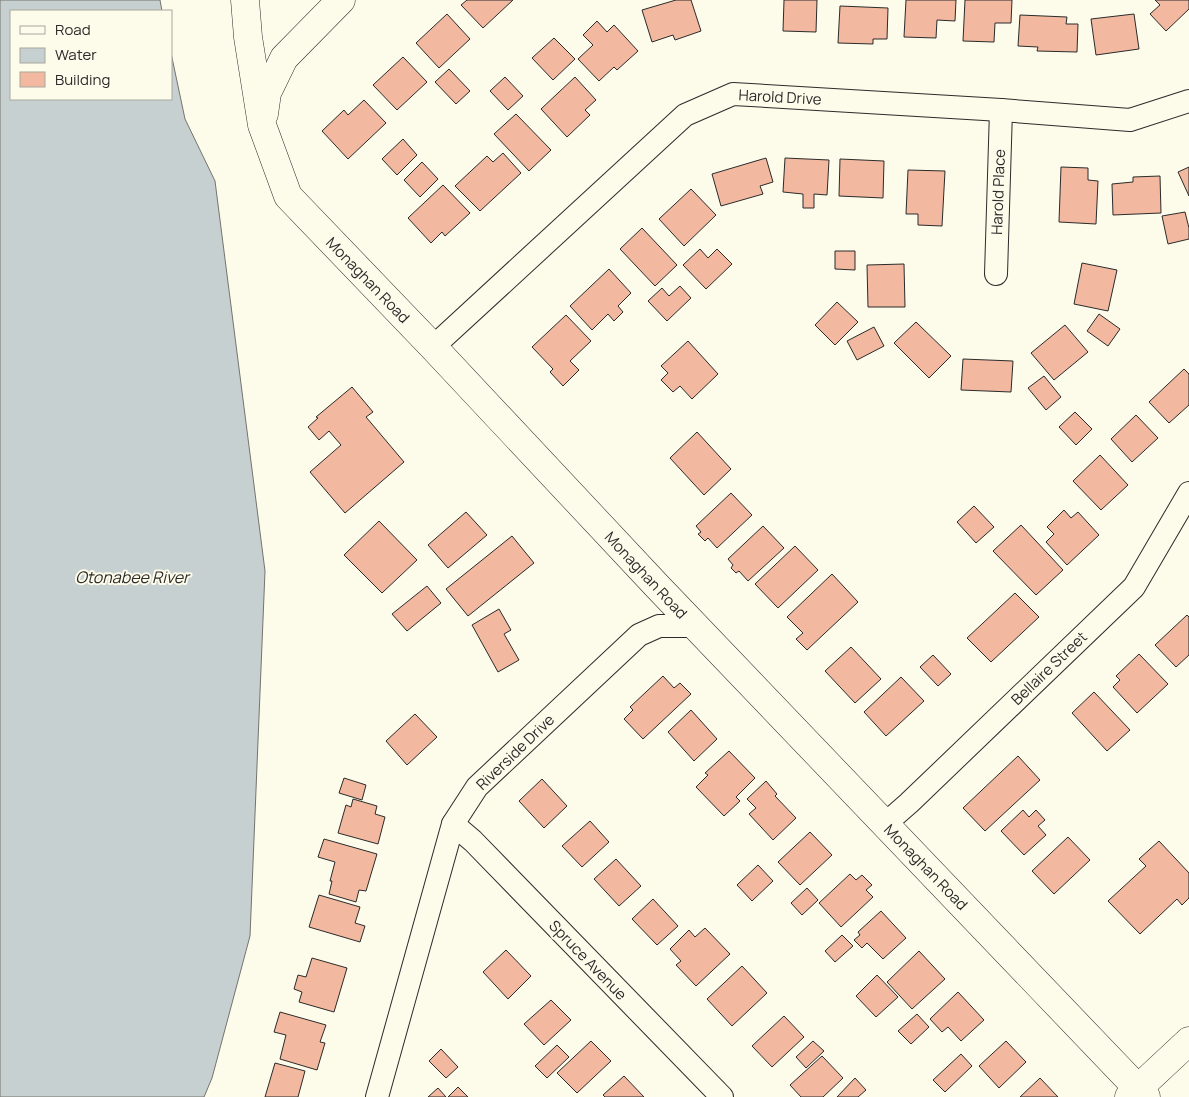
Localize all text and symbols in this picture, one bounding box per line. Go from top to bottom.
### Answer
legend [10,10,172,100]
text: Road [55,19,91,40]
text: Water [55,44,97,65]
text: Building [55,69,110,90]
street label: Harold Drive [738,84,822,110]
street label: Harold Place [986,148,1010,235]
street label: Monaghan Road [321,232,415,328]
street label: Monaghan Road [600,527,692,623]
water label: Otonabee River [75,566,191,588]
street label: Bellaire Street [1006,626,1092,710]
street label: Riverside Drive [471,709,559,795]
street label: Monaghan Road [879,819,973,915]
street label: Spruce Avenue [544,915,632,1005]

